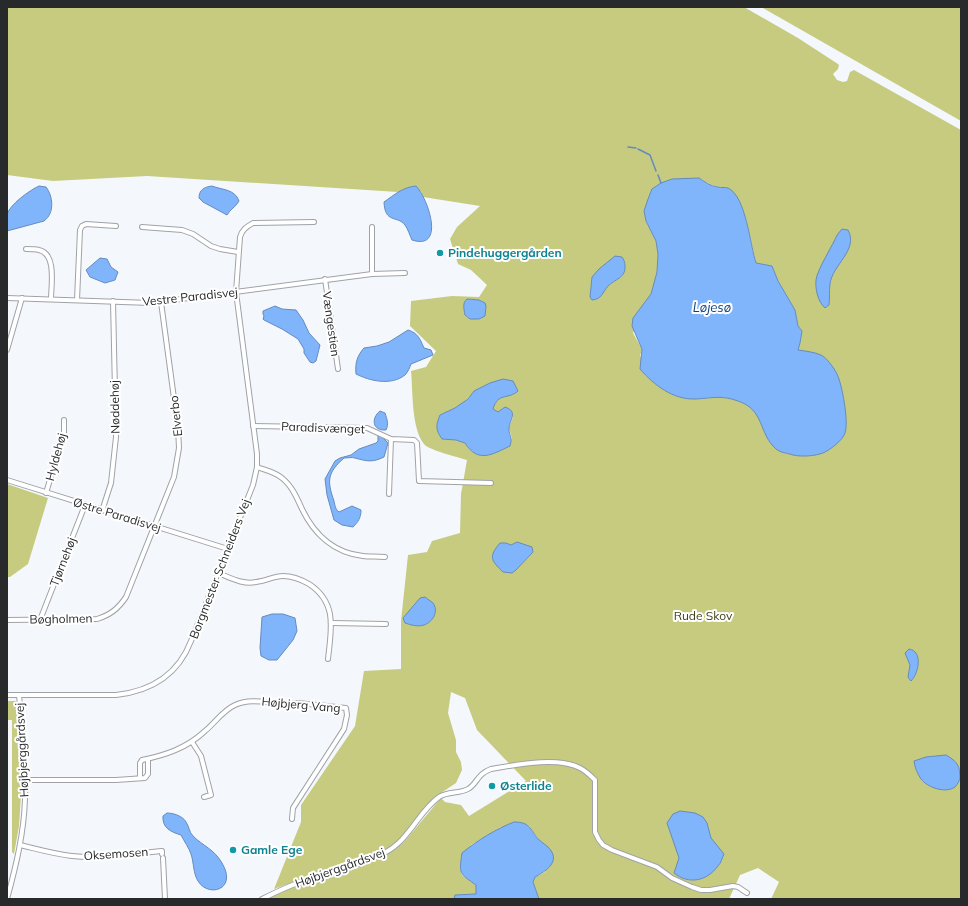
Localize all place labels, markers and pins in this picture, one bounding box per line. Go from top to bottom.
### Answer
place label: Pindehuggergården [448,245,562,260]
marker: Pindehuggergården [435,248,445,258]
place label: Østerlide [500,778,552,793]
marker: Østerlide [487,781,497,791]
place label: Gamle Ege [241,842,303,857]
marker: Gamle Ege [228,845,238,855]

